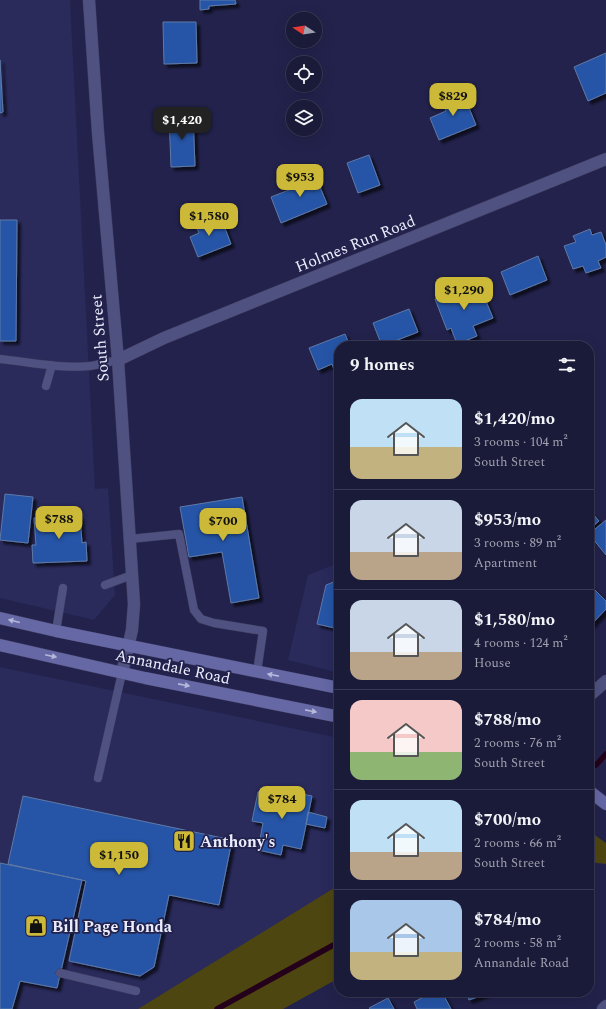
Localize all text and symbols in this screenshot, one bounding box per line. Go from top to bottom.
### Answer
north arrow [286,12,322,48]
map controls [286,12,322,136]
button: locate [286,56,322,92]
pin: $829 [429,83,477,117]
text: $829 [438,86,468,106]
button: layers [286,100,322,136]
pin: $1,420 [149,107,215,141]
text: $1,420 [162,110,202,130]
pin: $953 [276,164,324,198]
text: $953 [285,167,315,187]
pin: $1,580 [176,203,242,237]
text: $1,580 [189,206,229,226]
street label: Holmes Run Road [292,209,419,279]
pin: $1,290 [431,277,497,311]
text: $1,290 [444,280,484,300]
street label: South Street [84,293,116,382]
text: 9 homes [350,352,415,378]
icon: filters [556,354,578,376]
text: $1,420/mo [474,406,555,432]
icon: home [382,415,430,463]
text: 3 rooms · 104 m² [474,432,568,452]
text: South Street [474,452,545,472]
pin: $788 [35,506,83,540]
text: $953/mo [474,507,541,533]
pin: $700 [199,508,247,542]
text: $788 [44,509,74,529]
text: $700 [208,511,238,531]
icon: home [382,516,430,564]
text: 3 rooms · 89 m² [474,533,561,553]
text: Apartment [474,553,537,573]
text: $1,580/mo [474,607,555,633]
icon: home [382,616,430,664]
one-way arrow [8,618,20,624]
text: 4 rooms · 124 m² [474,633,568,653]
street label: Annandale Road [113,643,232,691]
one-way arrow [45,653,57,659]
text: House [474,653,511,673]
one-way arrow [267,672,279,678]
one-way arrow [178,683,190,689]
text: $788/mo [474,707,541,733]
one-way arrow [305,708,317,714]
icon: home [382,716,430,764]
text: 2 rooms · 76 m² [474,733,561,753]
text: South Street [474,753,545,773]
pin: $784 [258,786,306,820]
text: $784 [267,789,297,809]
text: $700/mo [474,807,541,833]
icon: home [382,816,430,864]
restaurant icon: Anthony's [171,828,197,854]
place label: Anthony's [200,830,276,854]
text: 2 rooms · 66 m² [474,833,561,853]
pin: $1,150 [86,842,152,876]
text: $1,150 [99,845,139,865]
text: South Street [474,853,545,873]
text: $784/mo [474,907,541,933]
shop icon: Bill Page Honda [23,913,49,939]
place label: Bill Page Honda [52,915,173,939]
icon: home [382,916,430,964]
text: 2 rooms · 58 m² [474,933,561,953]
text: Annandale Road [474,953,569,973]

